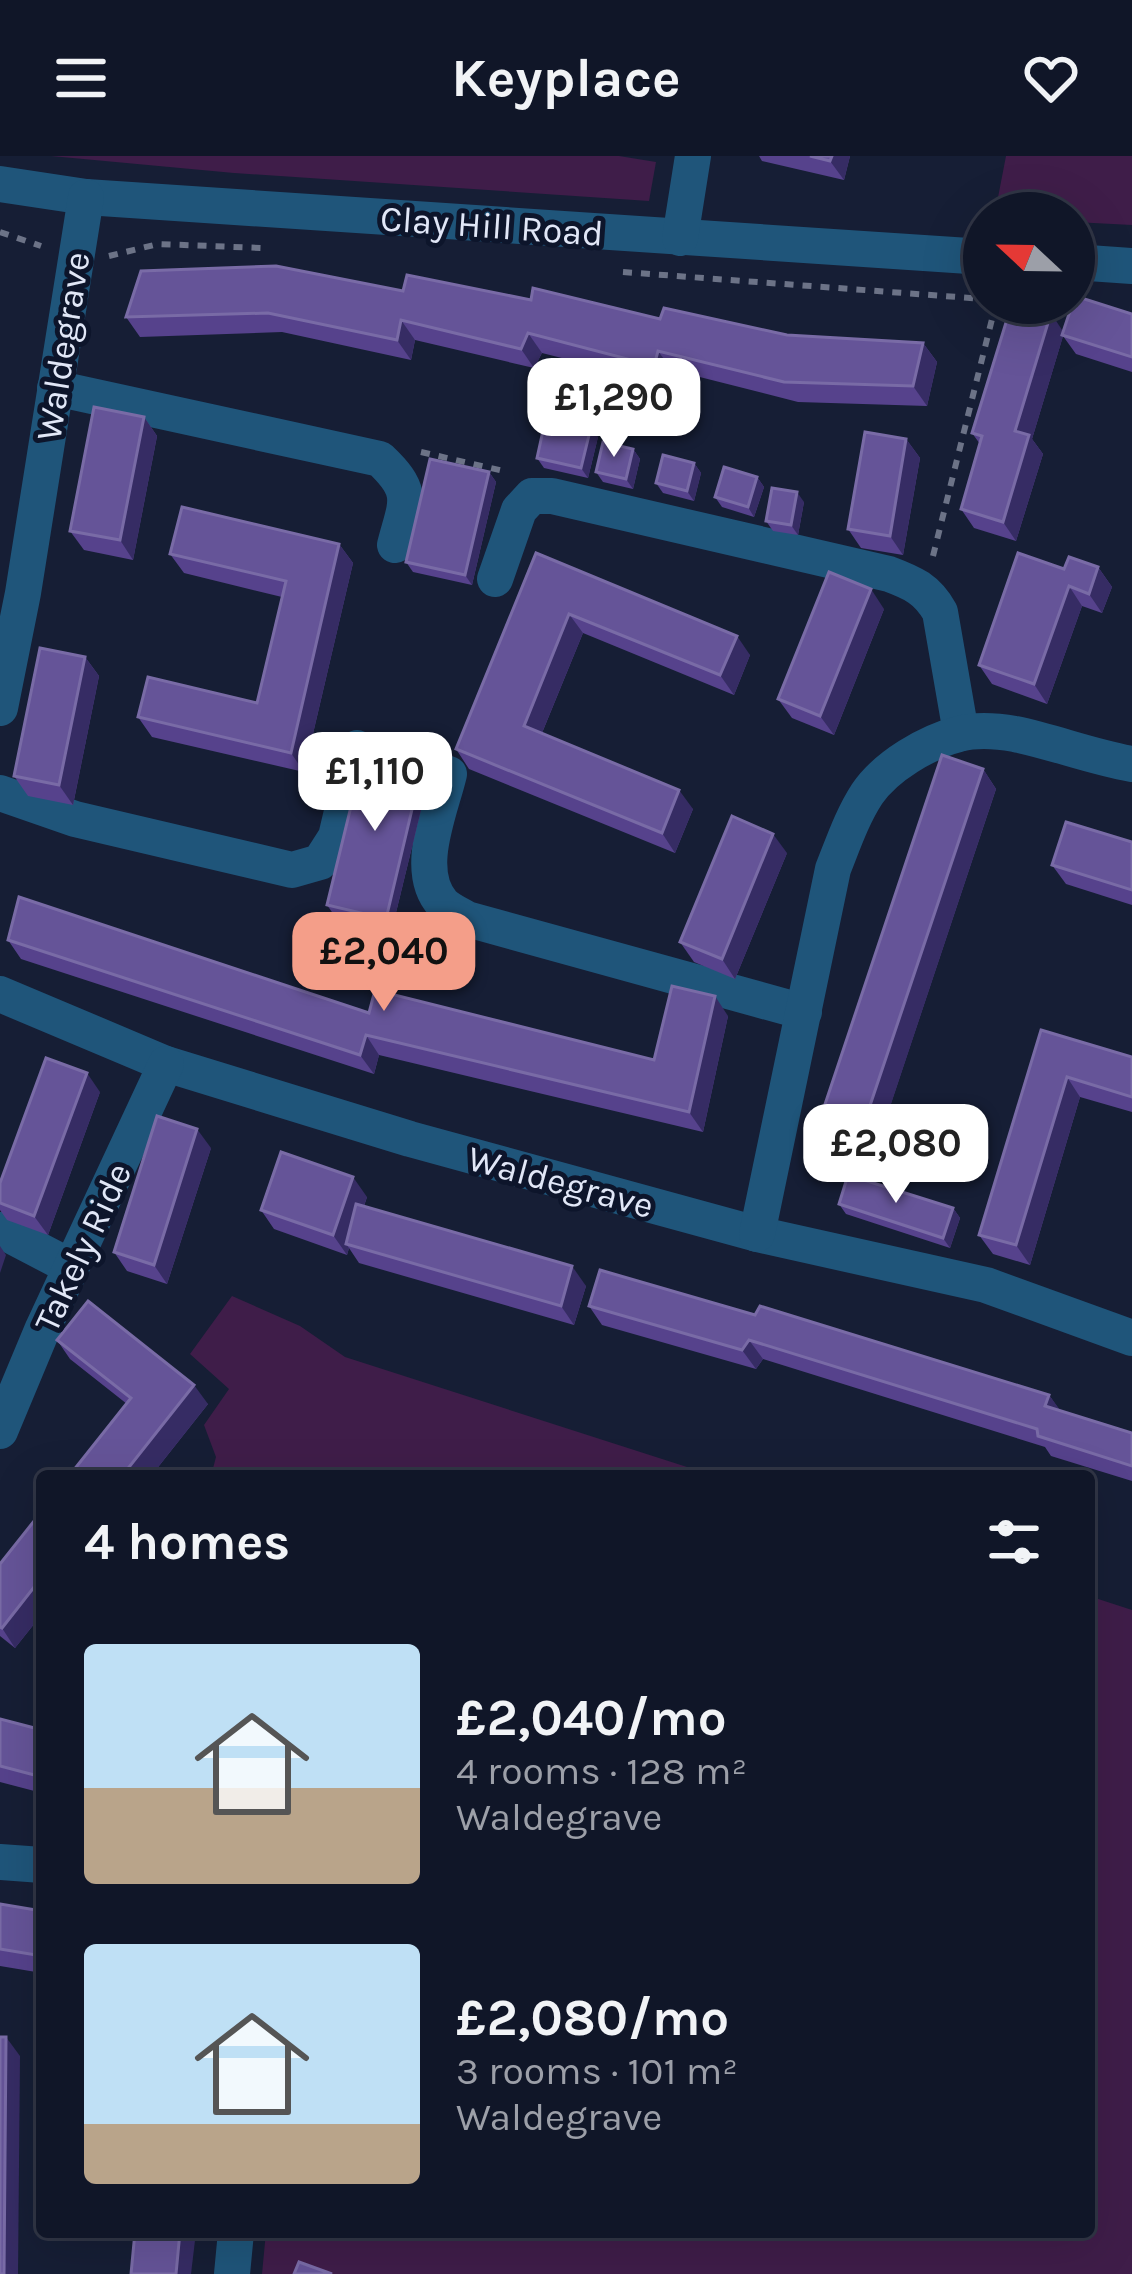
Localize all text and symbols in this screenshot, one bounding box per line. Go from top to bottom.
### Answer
icon: menu [48,45,114,111]
icon: heart [1018,45,1084,111]
text: Keyplace [451,46,681,110]
north arrow [963,192,1095,324]
map controls [963,192,1095,324]
street label: Clay Hill Road [379,197,605,255]
street label: Waldegrave [27,249,99,444]
pin: £1,290 [516,358,712,460]
text: £1,290 [554,374,674,420]
pin: £1,110 [277,732,473,834]
text: £1,110 [325,748,425,794]
pin: £2,040 [286,912,482,1014]
text: £2,040 [319,928,449,974]
pin: £2,080 [798,1104,994,1206]
text: £2,080 [830,1120,962,1166]
street label: Waldegrave [463,1137,658,1227]
street label: Takely Ride [26,1156,140,1339]
icon: filters [981,1509,1047,1575]
text: 4 homes [84,1512,290,1572]
text: £2,040/mo [456,1688,727,1748]
icon: home [180,1692,324,1836]
text: 4 rooms · 128 m² [456,1748,747,1794]
text: Waldegrave [456,1794,662,1840]
text: £2,080/mo [456,1988,729,2048]
icon: home [180,1992,324,2136]
text: 3 rooms · 101 m² [456,2048,738,2094]
text: Waldegrave [456,2094,662,2140]

